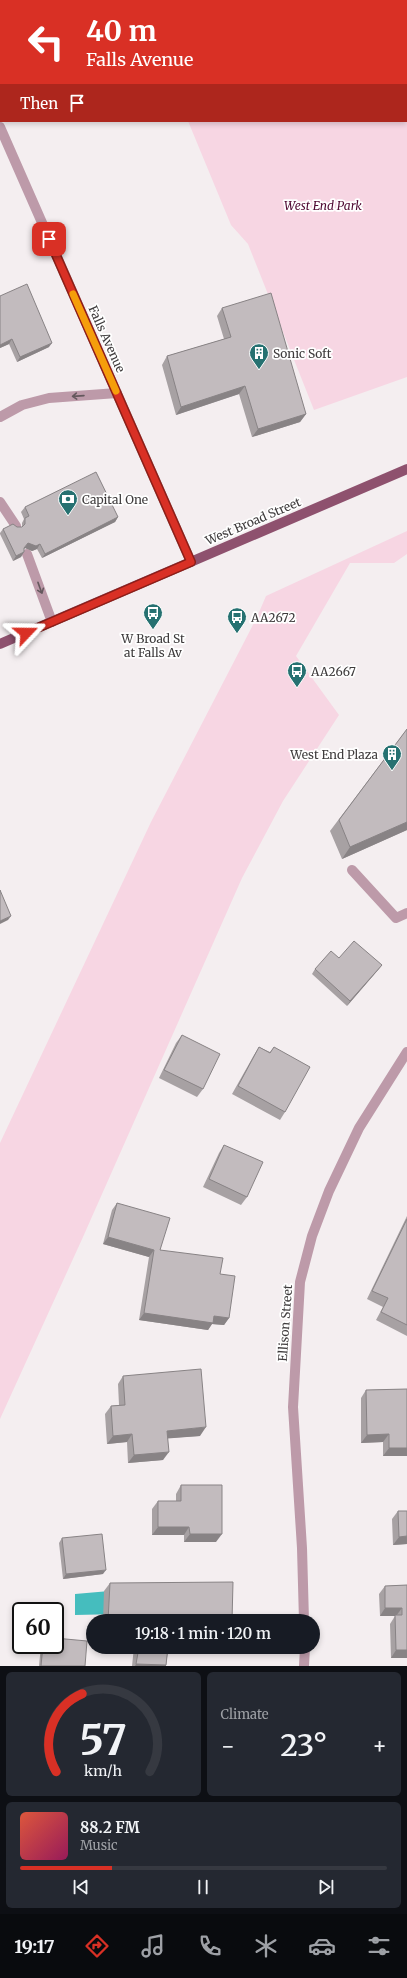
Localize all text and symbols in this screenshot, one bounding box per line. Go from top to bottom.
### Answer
text: 40 m [86,13,157,49]
icon: left [20,16,72,68]
text: Falls Avenue [86,48,193,71]
icon: arrive [66,92,88,114]
text: Then [20,94,58,113]
park label: West End Park [284,198,362,213]
pin [32,222,66,256]
icon: arrive [38,228,60,250]
street label: Falls Avenue [86,303,128,375]
building icon: Sonic Soft [248,342,270,370]
place label: Sonic Soft [273,346,332,361]
one-way arrow [72,392,85,399]
bank icon: Capital One [57,488,79,516]
place label: Capital One [82,492,148,507]
street label: West Broad Street [202,494,303,548]
one-way arrow [36,581,44,593]
bus stop icon: W Broad St at Falls Av [142,602,164,630]
bus stop icon: AA2672 [226,606,248,634]
place label: AA2672 [250,610,296,625]
position arrow [5,612,47,654]
place label: W Broad St at Falls Av [120,631,185,660]
bus stop icon: AA2667 [286,660,308,688]
place label: AA2667 [310,664,356,679]
building icon: West End Plaza [381,743,403,771]
place label: West End Plaza [289,747,379,762]
street label: Ellison Street [275,1284,295,1362]
speed limit sign: 60 [12,1602,64,1654]
text: 19:18 · 1 min · 120 m [135,1624,271,1643]
text: Climate [221,1706,269,1723]
text: 57 [80,1714,127,1766]
text: 23° [280,1726,327,1764]
text: − [221,1732,235,1760]
text: + [372,1732,387,1760]
text: km/h [84,1762,123,1780]
text: 88.2 FM [80,1818,140,1837]
text: Music [80,1837,118,1854]
icon: previous [70,1876,92,1898]
icon: pause [192,1876,214,1898]
icon: next [315,1876,337,1898]
icon: directions [83,1932,111,1960]
icon: music [139,1932,167,1960]
icon: phone [196,1932,224,1960]
icon: climate [252,1932,280,1960]
icon: car [308,1932,336,1960]
icon: filters [365,1932,393,1960]
text: 19:17 [14,1935,55,1958]

